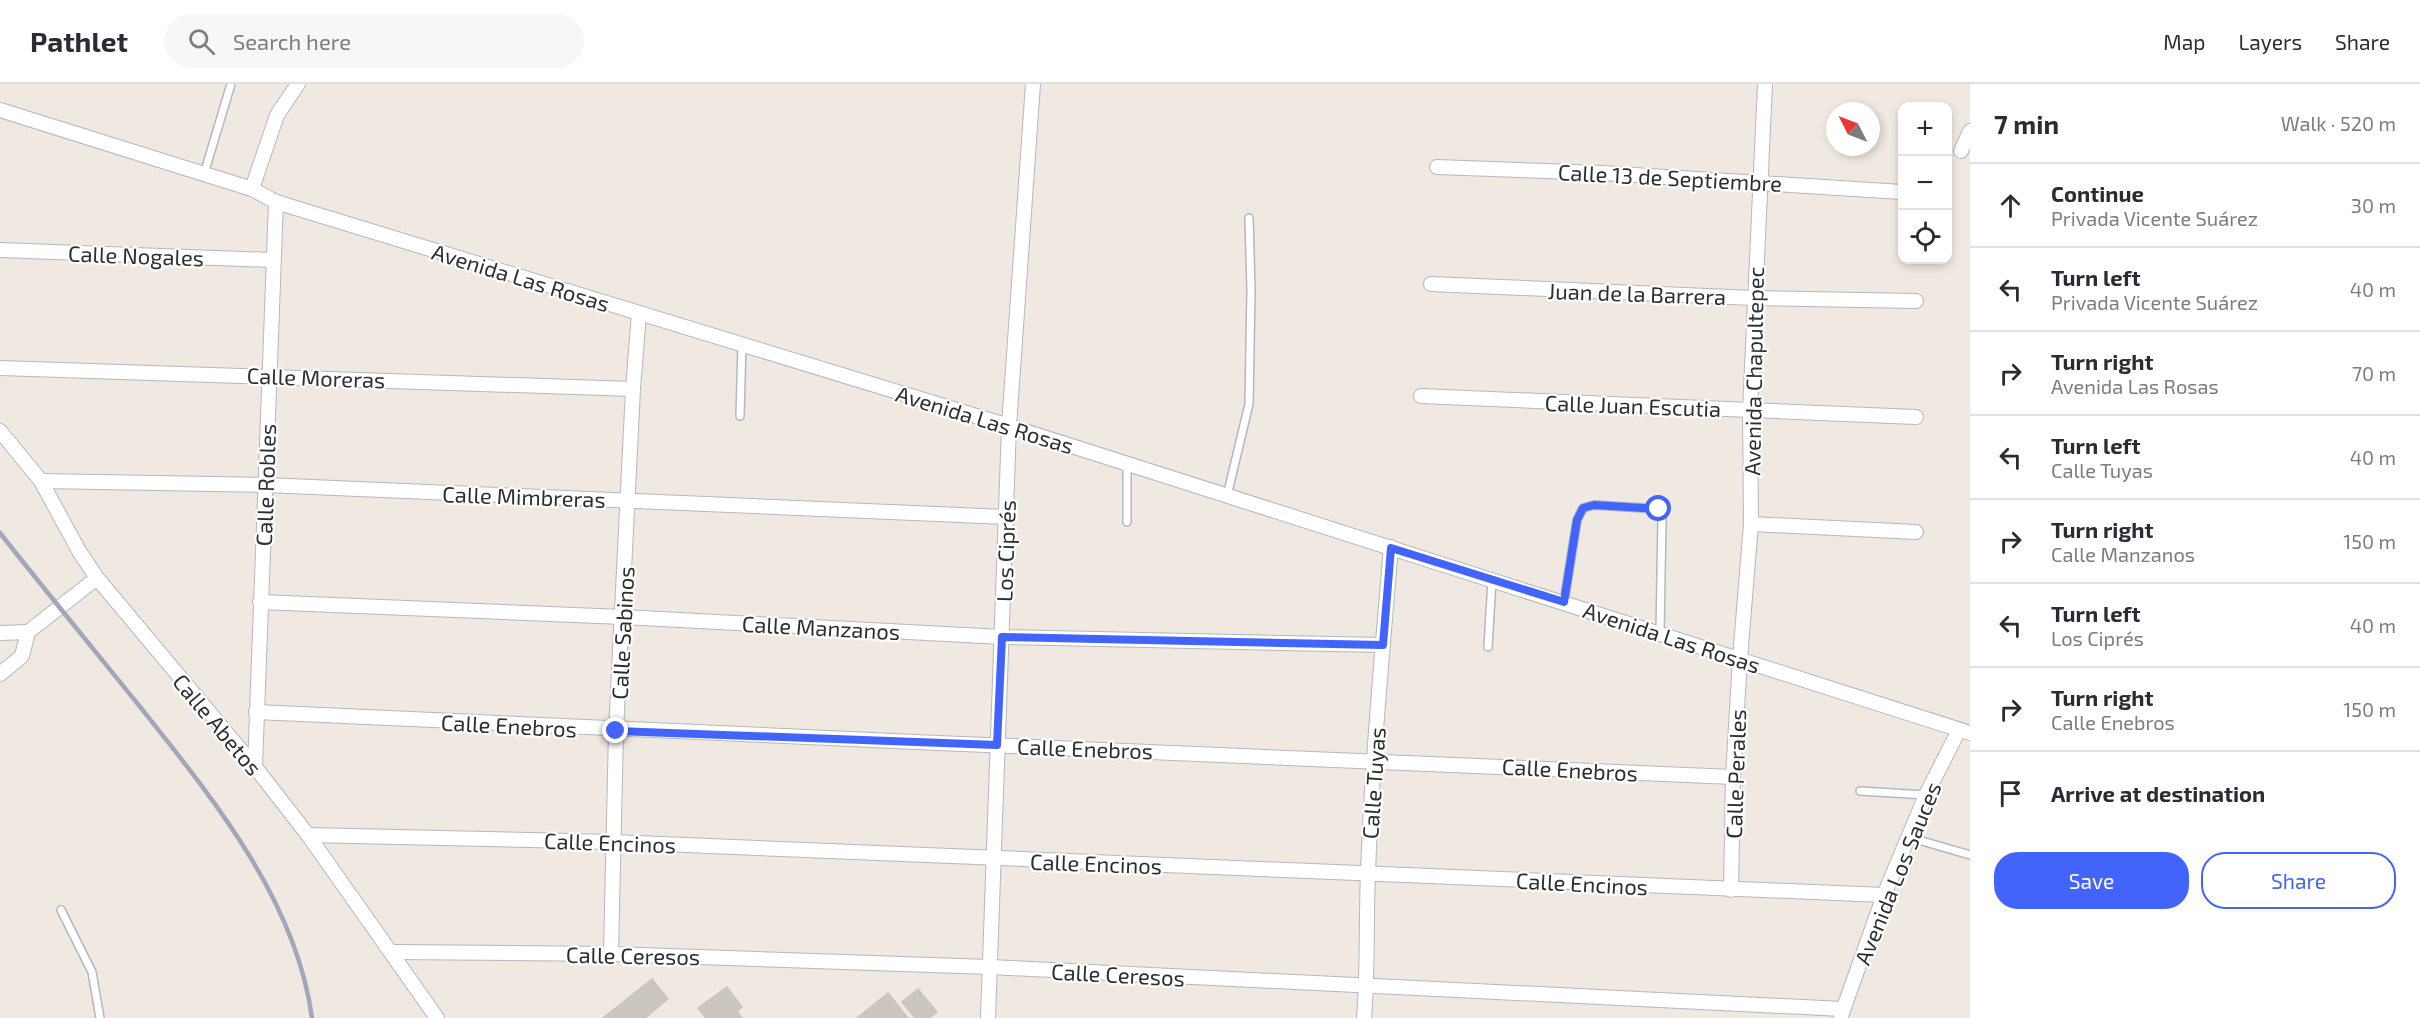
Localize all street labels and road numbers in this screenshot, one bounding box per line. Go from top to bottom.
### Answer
street label: Calle 13 de Septiembre [1557,158,1783,196]
street label: Avenida Las Rosas [429,238,613,316]
street label: Calle Nogales [67,240,205,270]
street label: Avenida Chapultepec [1738,266,1768,476]
street label: Juan de la Barrera [1547,277,1727,309]
street label: Calle Moreras [246,362,386,392]
street label: Avenida Las Rosas [893,380,1077,458]
street label: Calle Juan Escutia [1544,389,1722,421]
street label: Calle Robles [250,423,280,547]
street label: Calle Mimbreras [442,480,606,512]
street label: Los Ciprés [990,500,1020,602]
street label: Calle Sabinos [606,566,638,700]
street label: Avenida Las Rosas [1580,596,1764,678]
street label: Calle Manzanos [741,610,901,644]
street label: Calle Abetos [168,668,268,780]
street label: Calle Enebros [440,708,578,742]
street label: Calle Perales [1720,709,1750,839]
street label: Calle Tuyas [1356,726,1390,840]
street label: Calle Enebros [1017,733,1153,763]
street label: Calle Enebros [1501,752,1639,786]
street label: Avenida Los Sauces [1848,778,1946,968]
street label: Calle Encinos [543,827,677,857]
street label: Calle Encinos [1029,848,1163,878]
street label: Calle Encinos [1515,867,1649,899]
street label: Calle Ceresos [566,941,700,969]
street label: Calle Ceresos [1050,958,1186,990]

